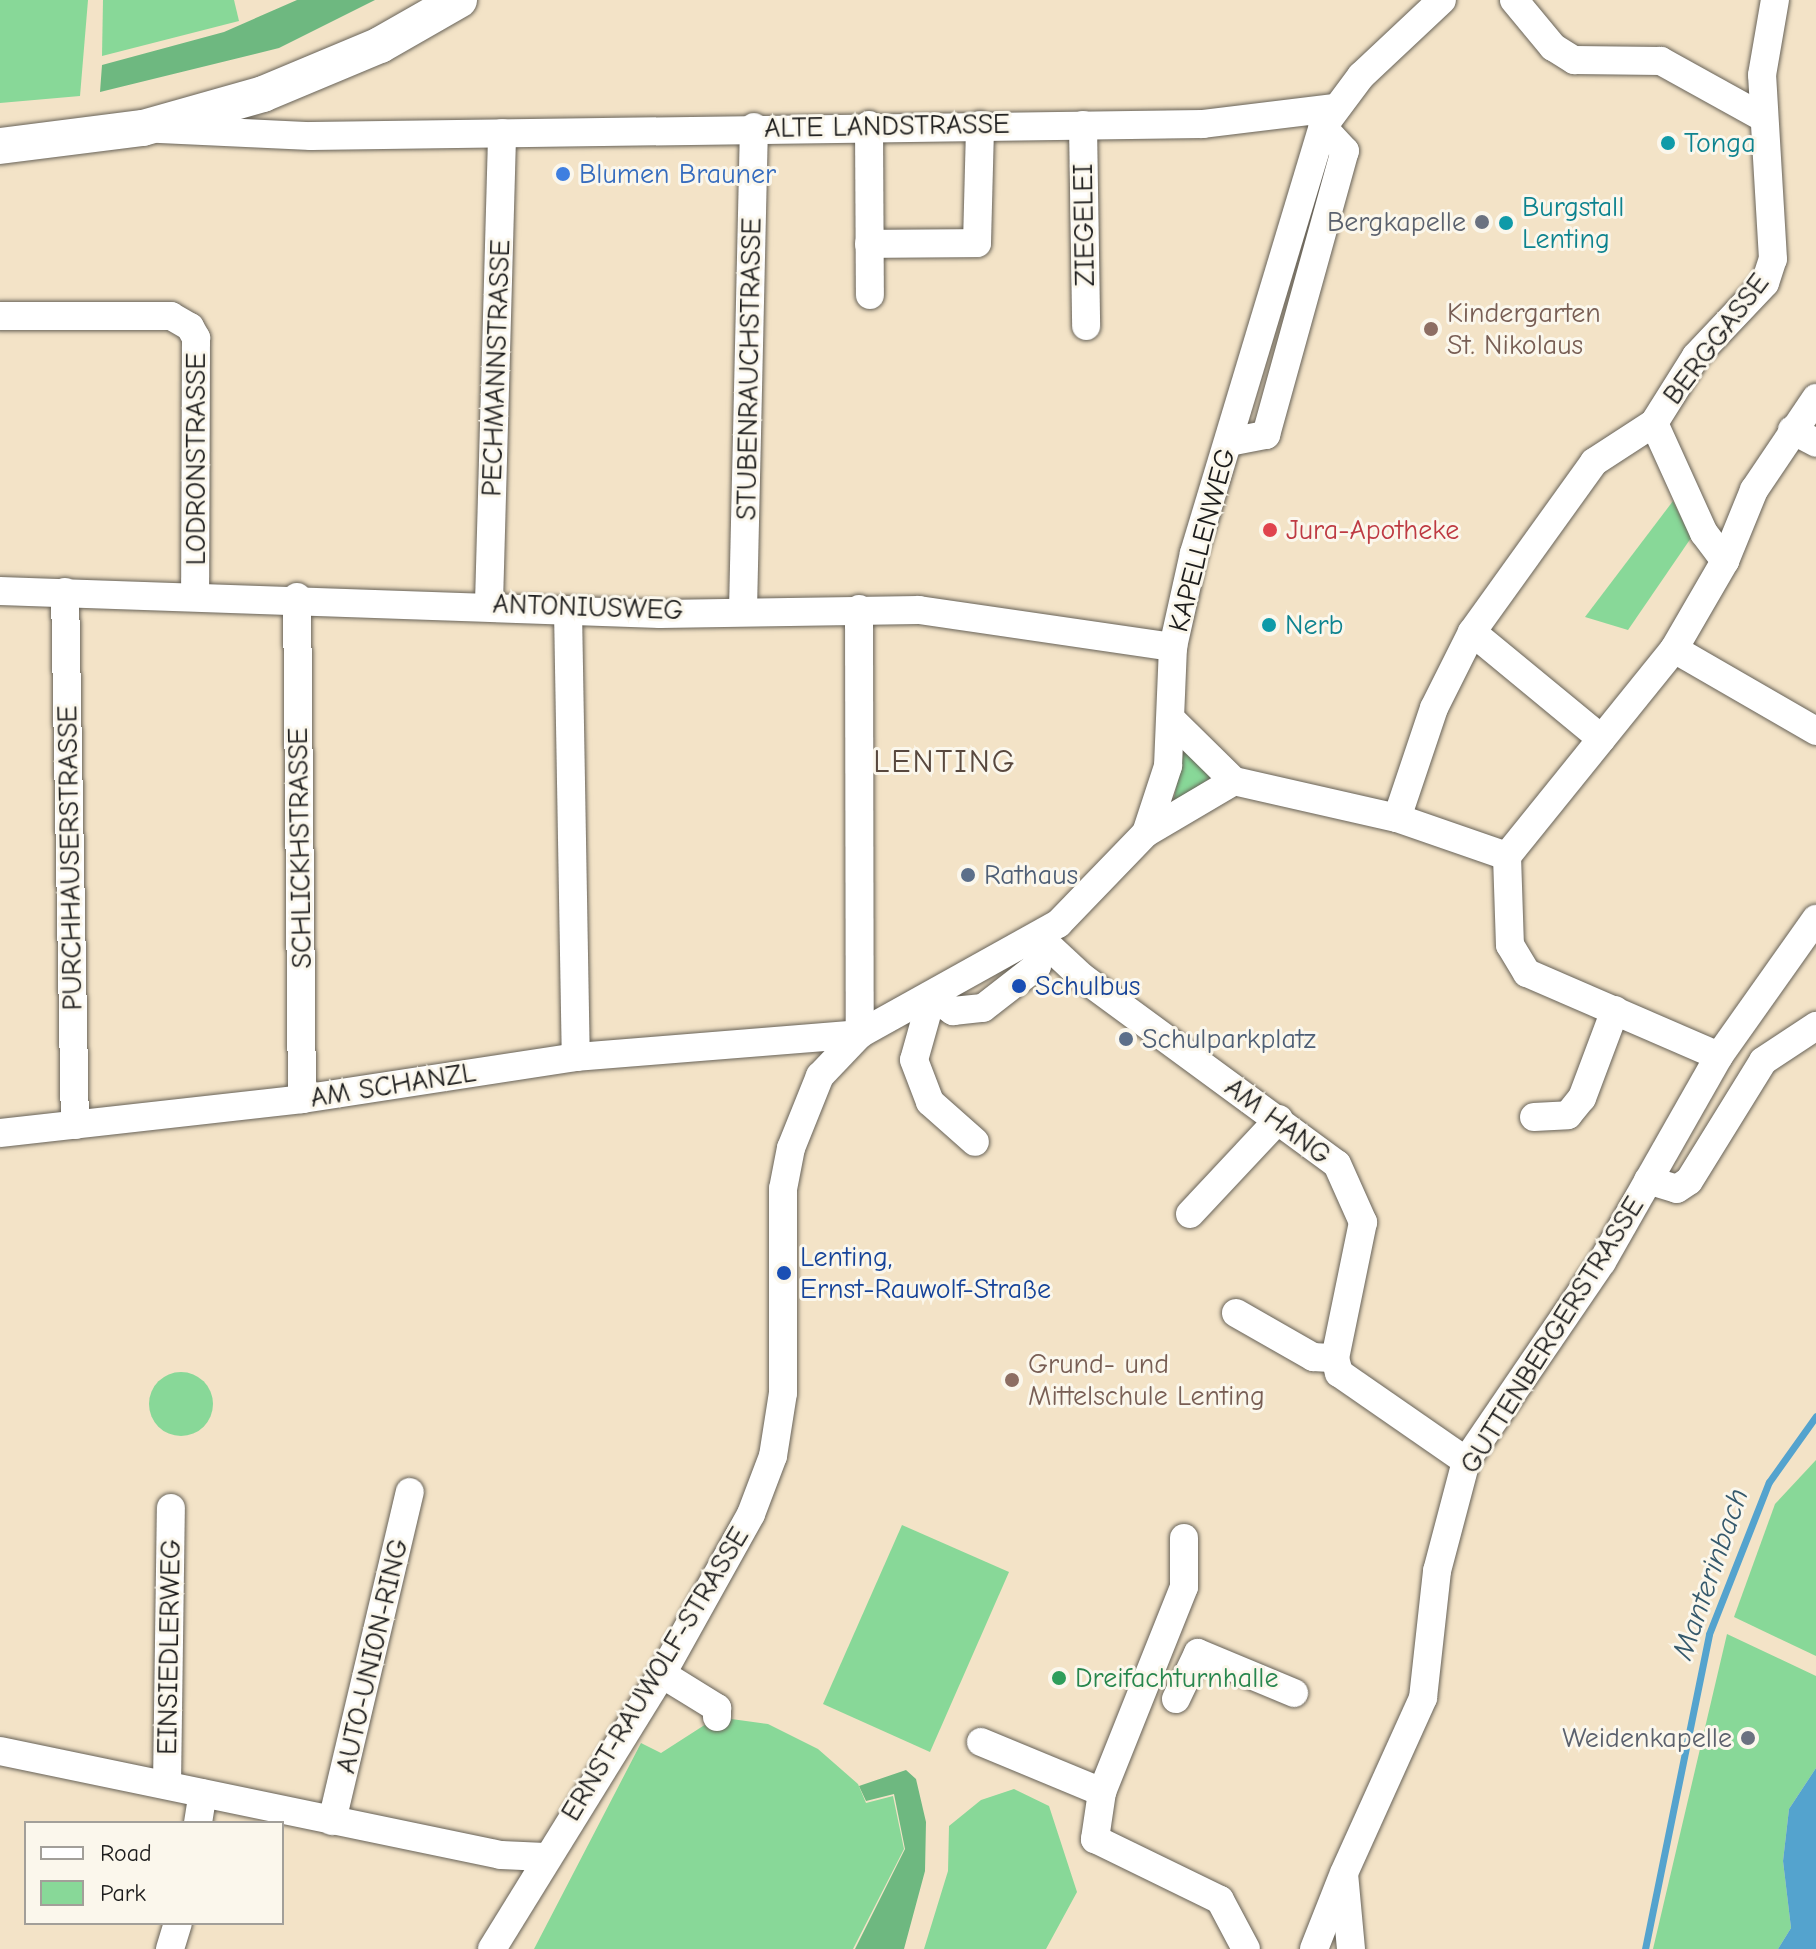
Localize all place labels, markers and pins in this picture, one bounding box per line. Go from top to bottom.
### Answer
place label: Tonga [1684,126,1756,160]
marker: Tonga [1659,134,1677,152]
place label: Blumen Brauner [579,157,776,191]
marker: Blumen Brauner [554,165,572,183]
place label: Burgstall Lenting [1522,190,1624,256]
place label: Bergkapelle [1327,205,1466,239]
marker: Bergkapelle [1473,213,1491,231]
marker: Burgstall Lenting [1497,214,1515,232]
place label: Kindergarten St. Nikolaus [1447,296,1601,362]
marker: Kindergarten St. Nikolaus [1422,320,1440,338]
place label: Jura-Apotheke [1286,513,1459,547]
marker: Jura-Apotheke [1261,521,1279,539]
place label: Nerb [1285,608,1344,642]
marker: Nerb [1260,616,1278,634]
place label: Rathaus [984,858,1078,892]
marker: Rathaus [959,866,977,884]
place label: Schulbus [1035,969,1140,1003]
marker: Schulbus [1010,977,1028,995]
place label: Schulparkplatz [1142,1022,1316,1056]
marker: Schulparkplatz [1117,1030,1135,1048]
place label: Lenting, Ernst-Rauwolf-Straße [800,1240,1051,1306]
marker: Lenting, Ernst-Rauwolf-Straße [775,1264,793,1282]
place label: Grund- und Mittelschule Lenting [1028,1347,1265,1413]
marker: Grund- und Mittelschule Lenting [1003,1371,1021,1389]
place label: Dreifachturnhalle [1075,1661,1279,1695]
marker: Dreifachturnhalle [1050,1669,1068,1687]
place label: Weidenkapelle [1562,1721,1732,1755]
marker: Weidenkapelle [1739,1729,1757,1747]

